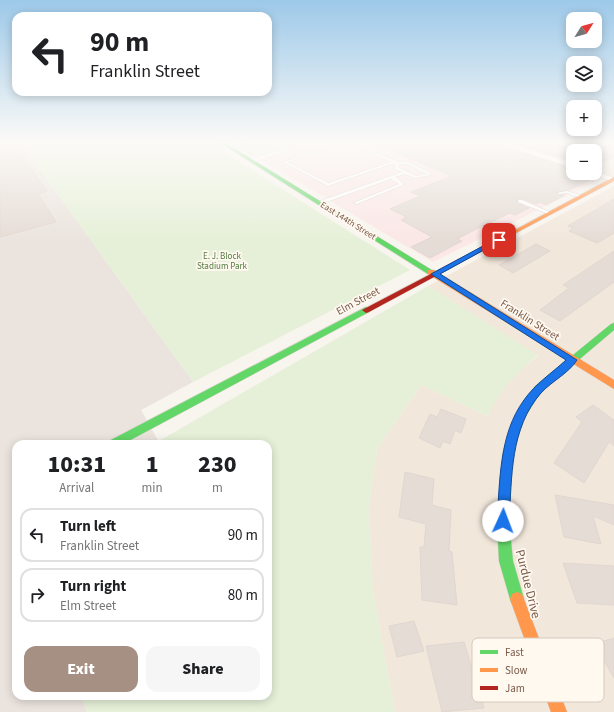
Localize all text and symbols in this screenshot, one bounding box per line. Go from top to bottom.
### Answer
north arrow [566,12,602,48]
map controls [566,12,602,180]
text: 90 m [90,22,149,62]
icon: left [24,28,76,80]
button: layers [566,56,602,92]
text: Franklin Street [90,59,200,84]
button: + [566,100,602,136]
button: − [566,144,602,180]
street label: East 144th Street [318,199,378,243]
pin [482,223,516,257]
icon: arrive [488,229,510,251]
park label: E. J. Block Stadium Park [197,250,248,273]
street label: Elm Street [334,283,383,319]
street label: Franklin Street [498,296,563,344]
text: 10:31 [47,447,106,482]
text: 1 [146,447,159,482]
text: 230 [198,447,237,482]
text: Arrival [59,479,94,497]
text: min [142,479,163,497]
text: m [212,479,223,497]
position arrow [482,500,524,542]
text: Turn left [60,516,116,537]
icon: left [26,524,48,546]
text: 90 m [228,525,258,546]
text: Franklin Street [60,537,139,555]
street label: Purdue Drive [511,548,545,620]
text: Turn right [60,576,126,597]
icon: right [26,584,48,606]
text: 80 m [228,585,258,606]
text: Elm Street [60,597,116,615]
legend [472,638,604,702]
text: Fast [505,645,524,660]
button: Exit [24,646,138,692]
button: Share [146,646,260,692]
text: Slow [505,663,528,678]
text: Jam [505,681,525,696]

